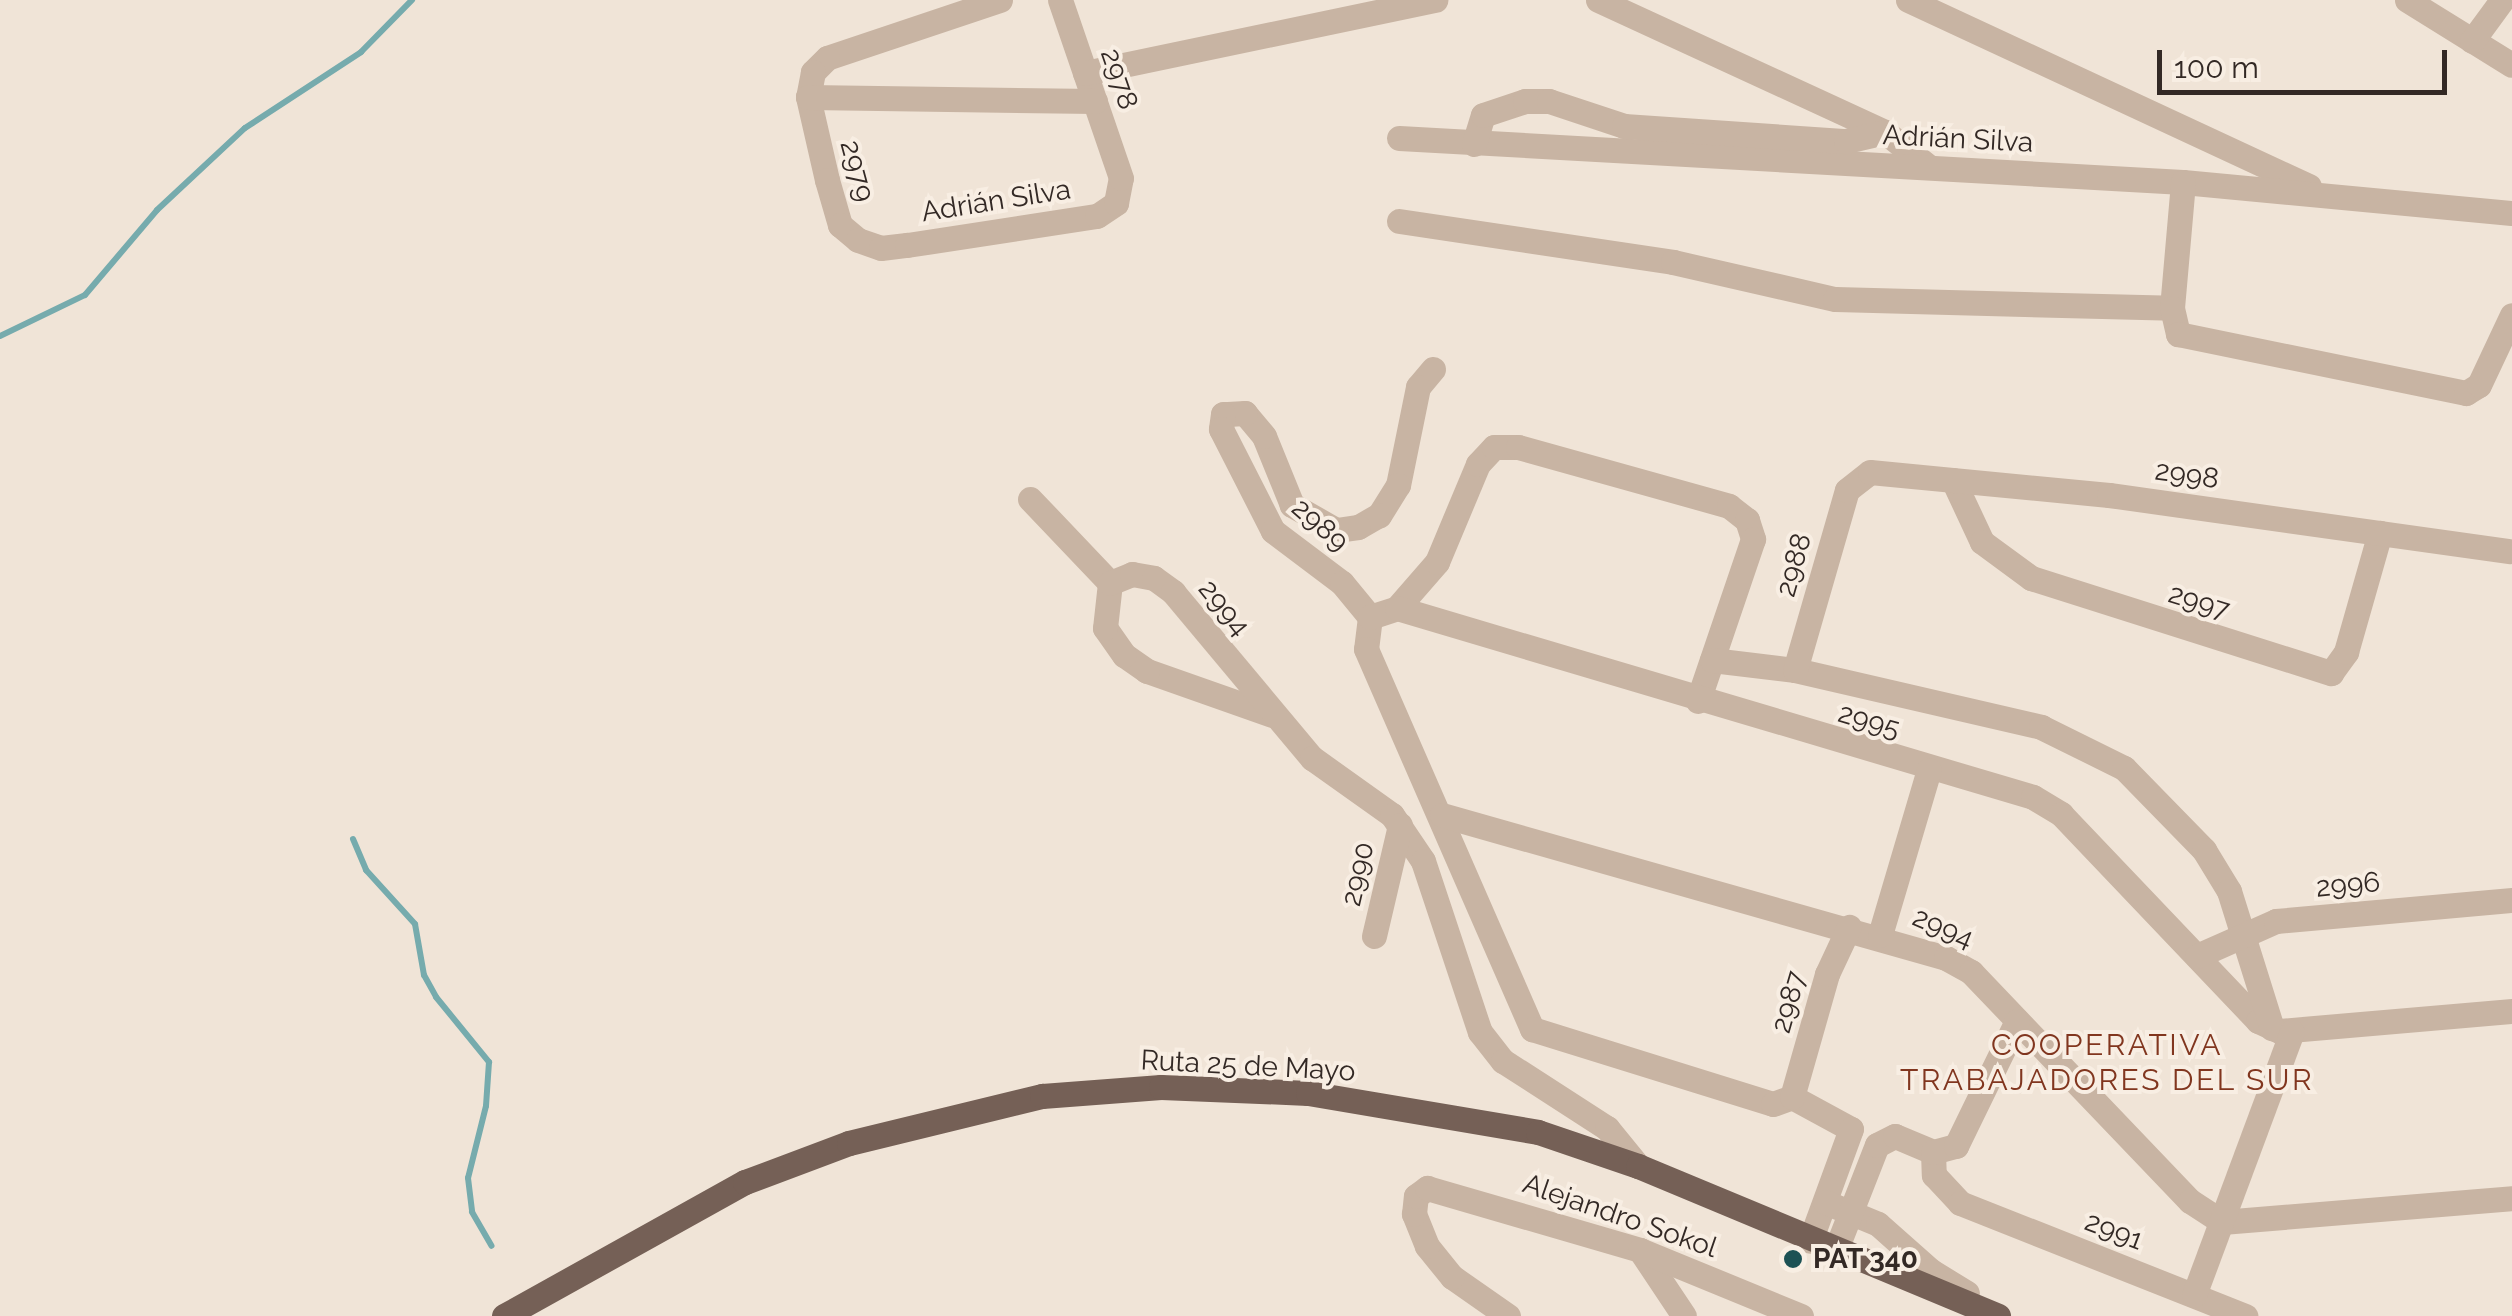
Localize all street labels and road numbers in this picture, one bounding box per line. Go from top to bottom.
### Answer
street label: 2978 [1093,44,1145,114]
street label: Adrián Silva [1882,118,2034,160]
street label: 2979 [833,137,881,205]
street label: Adrián Silva [919,173,1073,229]
street label: 2998 [2153,454,2221,496]
street label: 2989 [1285,491,1355,559]
street label: 2988 [1769,530,1819,600]
street label: 2994 [1191,573,1257,643]
street label: 2997 [2164,577,2234,627]
street label: 2995 [1834,696,1904,746]
street label: 2990 [1334,839,1382,909]
street label: 2996 [2315,865,2381,905]
street label: 2994 [1908,900,1978,956]
street label: 2987 [1764,967,1814,1037]
street label: Ruta 25 de Mayo [1140,1044,1356,1088]
street label: Alejandro Sokol [1518,1167,1722,1265]
street label: 2991 [2080,1205,2148,1257]

